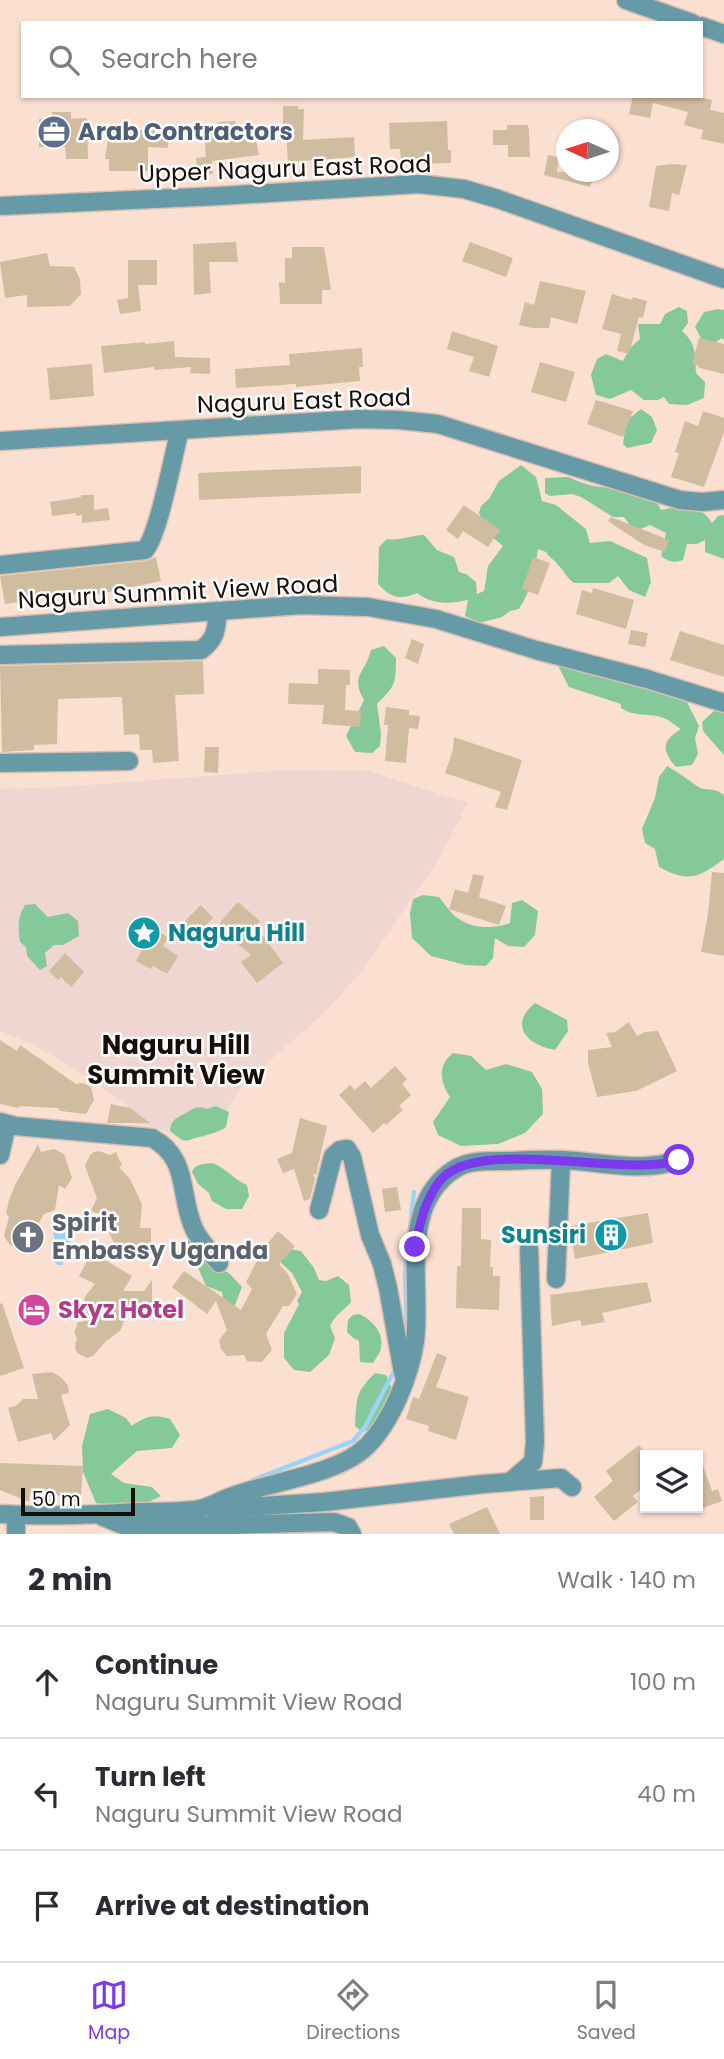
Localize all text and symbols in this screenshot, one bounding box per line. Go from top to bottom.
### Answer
search box [21,21,703,98]
icon: search [45,41,83,79]
text: Search here [101,41,258,77]
office icon: Arab Contractors [35,113,73,151]
place label: Arab Contractors [78,115,293,148]
north arrow [556,119,619,182]
street label: Upper Naguru East Road [138,147,432,190]
street label: Naguru East Road [196,380,412,421]
street label: Naguru Summit View Road [17,567,339,616]
place icon: Naguru Hill [125,914,163,952]
place label: Naguru Hill [168,916,305,949]
district label: Naguru Hill Summit View [87,1027,265,1093]
route start [663,1144,694,1175]
place label: Spirit Embassy Uganda [52,1206,268,1267]
building icon: Sunsiri [592,1216,630,1254]
church icon: Spirit Embassy Uganda [9,1218,47,1256]
place label: Sunsiri [501,1218,586,1251]
route end [399,1231,430,1262]
hotel icon: Skyz Hotel [15,1291,53,1329]
place label: Skyz Hotel [58,1293,184,1326]
map controls [640,1450,703,1513]
button: layers [640,1450,703,1513]
scale bar [21,1485,135,1517]
text: 50 m [32,1486,81,1513]
text: 2 min [28,1558,112,1601]
text: Walk · 140 m [557,1564,696,1596]
text: Continue [95,1647,218,1683]
icon: ahead [28,1663,66,1701]
text: 100 m [630,1666,696,1698]
text: Naguru Summit View Road [95,1686,402,1718]
text: Turn left [95,1759,206,1795]
icon: left [28,1775,66,1813]
text: 40 m [637,1778,696,1810]
text: Naguru Summit View Road [95,1798,402,1830]
icon: arrive [28,1887,66,1925]
text: Arrive at destination [95,1888,370,1924]
tab: Map [88,1976,130,2047]
tab: Directions [306,1976,401,2047]
tab: Saved [577,1976,636,2047]

